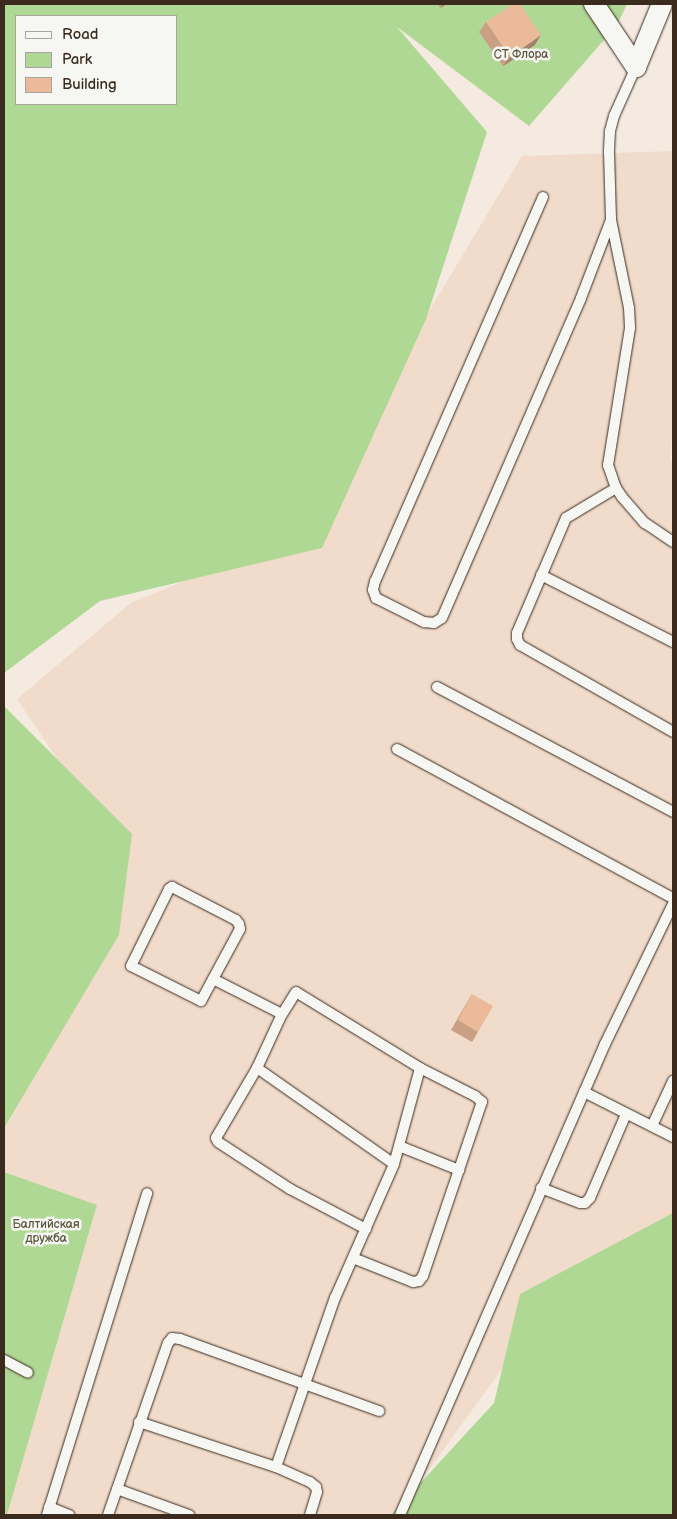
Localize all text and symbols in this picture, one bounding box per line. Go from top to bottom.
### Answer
legend [15,15,178,105]
text: Road [62,25,98,44]
park label: СТ Флора [494,48,548,62]
text: Park [62,50,92,69]
text: Building [62,75,117,94]
park label: Балтийская дружба [12,1218,80,1246]

